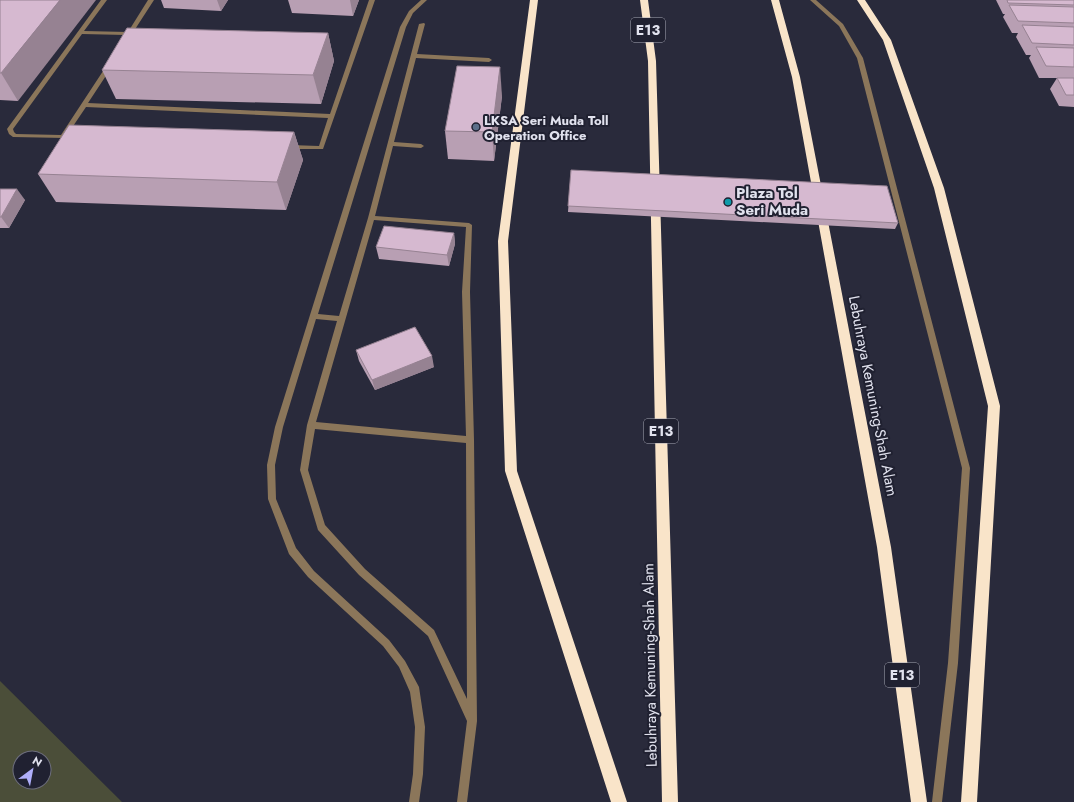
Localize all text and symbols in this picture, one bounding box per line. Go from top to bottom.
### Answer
road number: E13 [631,18,665,42]
place label: LKSA Seri Muda Toll Operation Office [484,111,609,145]
marker: LKSA Seri Muda Toll Operation Office [471,122,481,132]
place label: Plaza Tol Seri Muda [736,182,808,221]
marker: Plaza Tol Seri Muda [723,197,733,207]
street label: Lebuhraya Kemuning-Shah Alam [843,294,903,498]
road number: E13 [644,419,678,443]
street label: Lebuhraya Kemuning-Shah Alam [637,563,663,767]
road number: E13 [885,663,919,687]
north arrow [12,750,52,790]
text: N [29,752,45,771]

